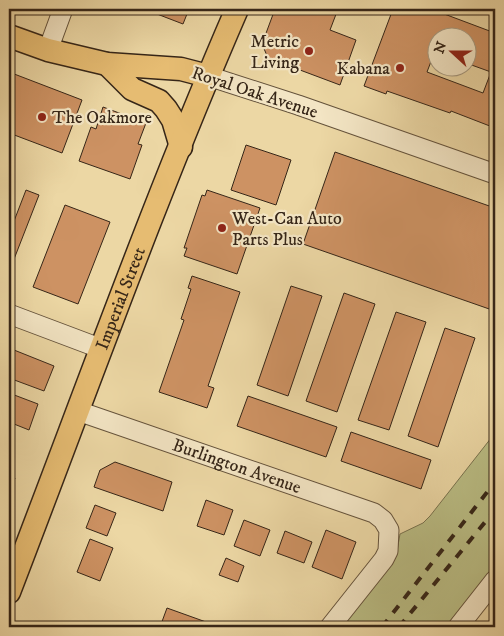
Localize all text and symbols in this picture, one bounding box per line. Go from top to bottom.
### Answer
north arrow [426,28,476,78]
place label: Metric Living [250,31,299,74]
text: N [430,39,451,56]
marker: Metric Living [303,45,315,57]
place label: Kabana [337,58,390,80]
street label: Royal Oak Avenue [189,62,320,124]
marker: Kabana [394,62,406,74]
place label: The Oakmore [52,107,152,129]
marker: The Oakmore [36,111,48,123]
place label: West-Can Auto Parts Plus [231,208,342,251]
marker: West-Can Auto Parts Plus [216,222,228,234]
street label: Imperial Street [92,244,151,353]
street label: Burlington Avenue [169,434,304,499]

